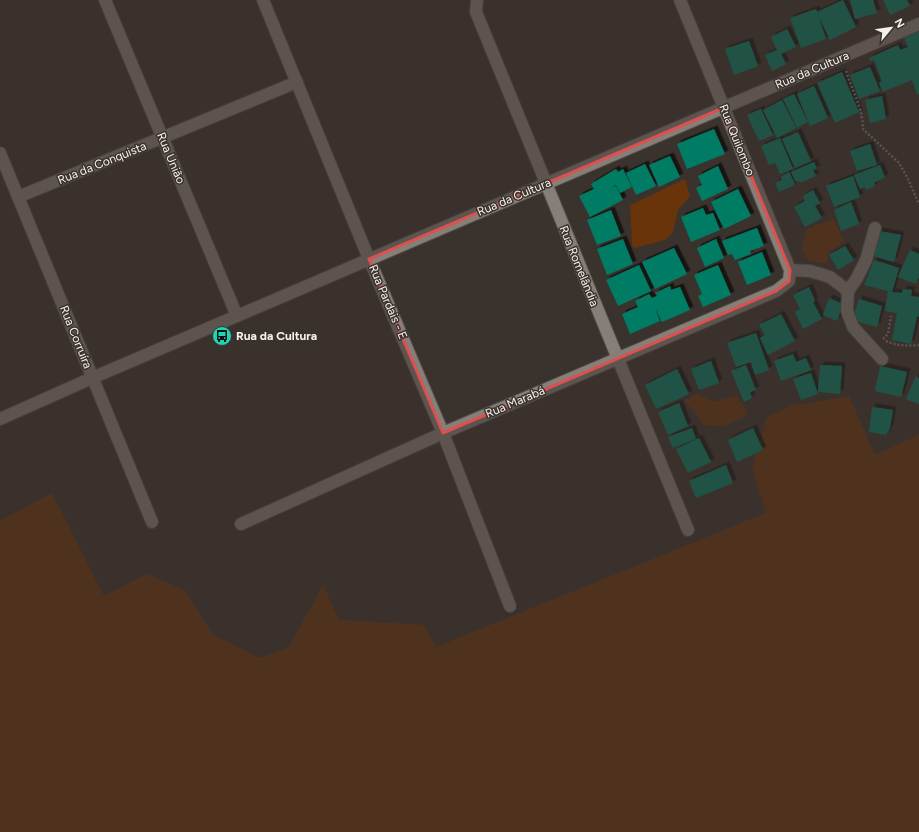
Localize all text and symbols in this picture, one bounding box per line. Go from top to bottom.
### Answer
north arrow [871,8,911,48]
text: N [892,17,907,30]
street label: Rua da Cultura [773,48,851,92]
street label: Rua Quilombo [716,102,758,178]
street label: Rua União [154,130,188,186]
street label: Rua da Conquista [56,139,148,187]
street label: Rua da Cultura [475,175,553,219]
street label: Rua Romelândia [556,224,602,308]
street label: Rua Pardais - E [366,263,410,341]
street label: Rua Corruíra [57,303,95,371]
bus stop icon: Rua da Cultura [211,325,233,347]
place label: Rua da Cultura [236,329,317,343]
street label: Rua Marabá [483,383,547,421]

